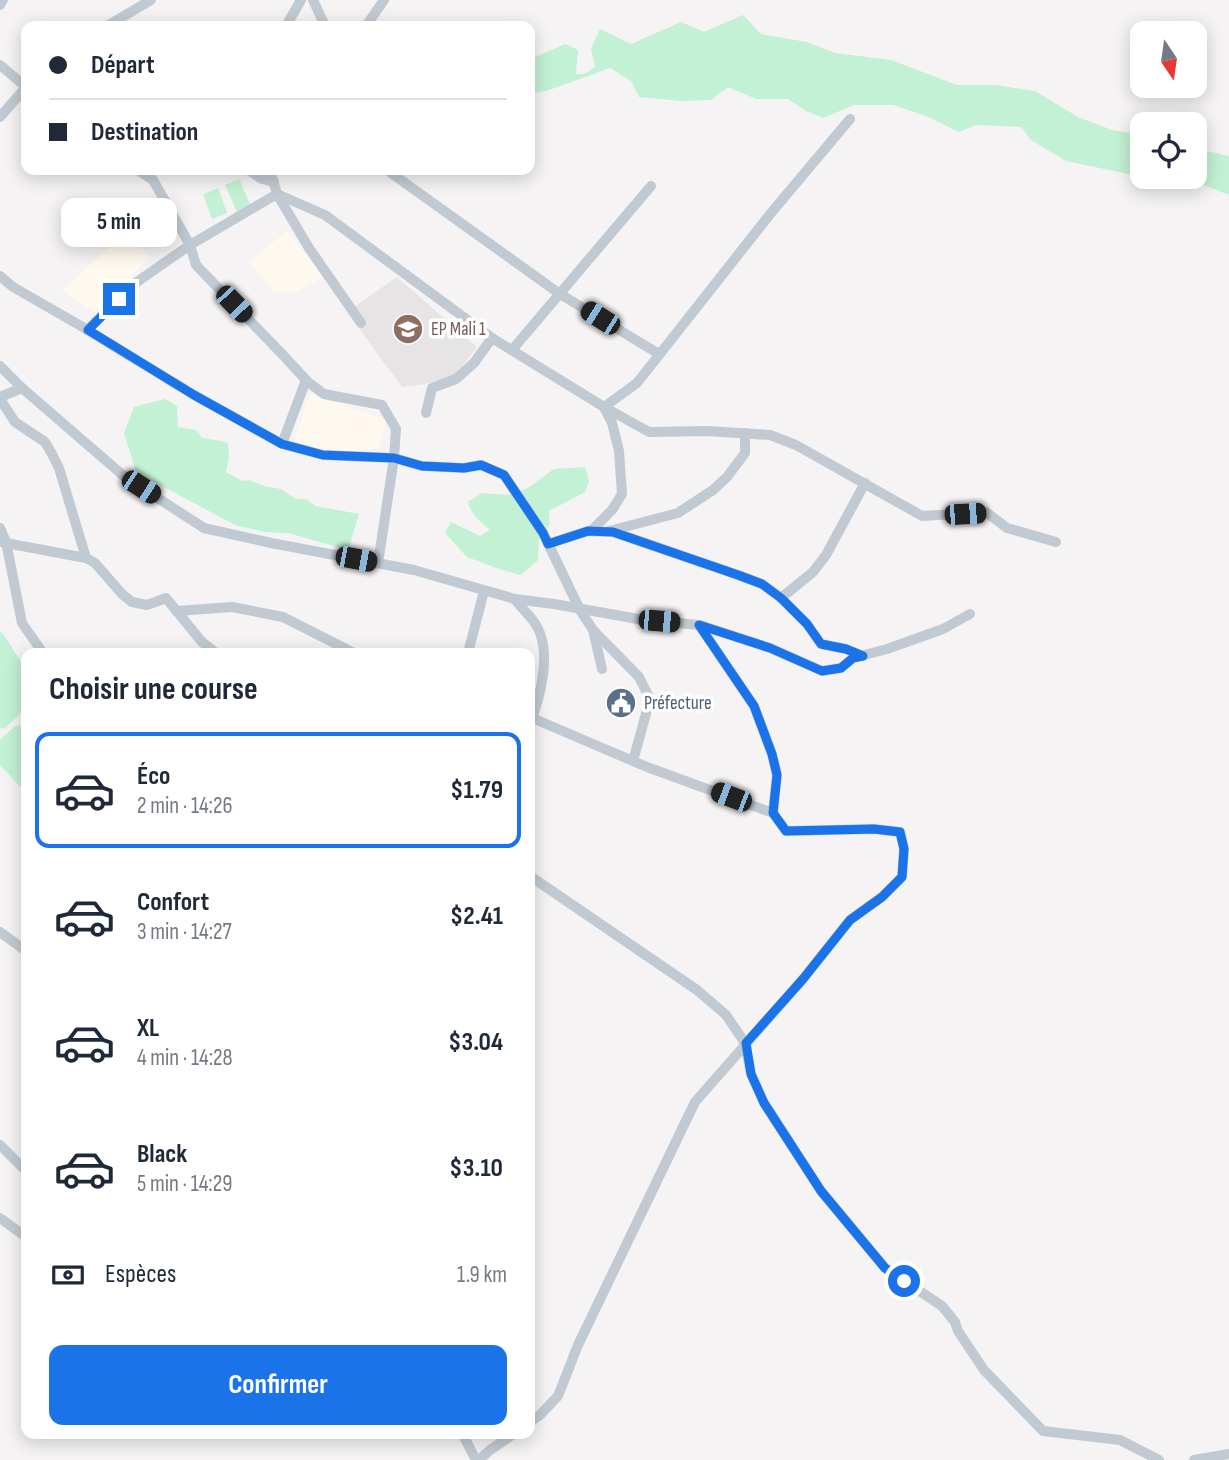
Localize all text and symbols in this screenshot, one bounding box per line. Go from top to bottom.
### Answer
north arrow [1130,21,1208,98]
map controls [1130,21,1207,189]
text: Départ [91,50,154,81]
button: locate [1130,112,1207,189]
text: Destination [91,117,198,148]
callout: 5 min [61,198,177,246]
text: 5 min [97,208,141,236]
car [212,282,257,326]
route end [103,283,135,315]
car [577,298,624,338]
school or university icon: EP Mali 1 [391,312,425,346]
place label: EP Mali 1 [431,318,486,341]
car [118,467,165,507]
car [944,502,987,526]
car [334,545,379,573]
car [638,609,681,633]
text: Choisir une course [49,670,258,709]
public building icon: Préfecture [604,686,638,720]
place label: Préfecture [644,692,712,715]
icon: car [53,759,116,822]
text: Éco [137,761,170,792]
text: $1.79 [450,775,503,806]
car [708,780,755,814]
text: 2 min · 14:26 [137,792,232,820]
icon: car [53,885,116,948]
text: Confort [137,887,209,918]
text: $2.41 [450,901,503,932]
text: 3 min · 14:27 [137,918,232,946]
icon: car [53,1011,116,1074]
text: XL [137,1013,159,1044]
text: $3.04 [448,1027,503,1058]
text: 4 min · 14:28 [137,1044,233,1072]
icon: car [53,1137,116,1200]
text: Black [137,1139,187,1170]
text: $3.10 [449,1153,503,1184]
text: 5 min · 14:29 [137,1170,232,1198]
icon: cash [49,1256,87,1294]
text: Espèces [105,1259,176,1290]
text: 1.9 km [457,1261,507,1289]
route start [888,1265,920,1297]
button: Confirmer [49,1345,507,1425]

